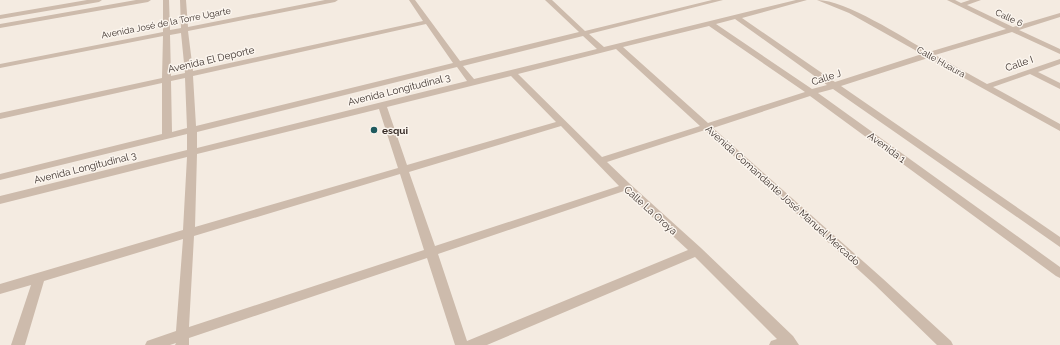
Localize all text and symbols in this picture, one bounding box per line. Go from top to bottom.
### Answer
street label: Avenida José de la Torre Ugarte [100,5,232,40]
street label: Calle 6 [994,7,1025,29]
street label: Avenida El Deporte [167,44,256,75]
street label: Calle Huaura [915,45,967,79]
street label: Calle I [1004,54,1035,73]
street label: Calle J [810,67,843,87]
street label: Avenida Longitudinal 3 [347,71,451,108]
street label: Avenida Comandante José Manuel Mercado [703,123,862,268]
marker: esqui [369,125,379,135]
place label: esqui [382,125,408,136]
street label: Avenida 1 [866,130,908,165]
street label: Avenida Longitudinal 3 [33,149,137,186]
street label: Calle La Oroya [622,184,679,237]

